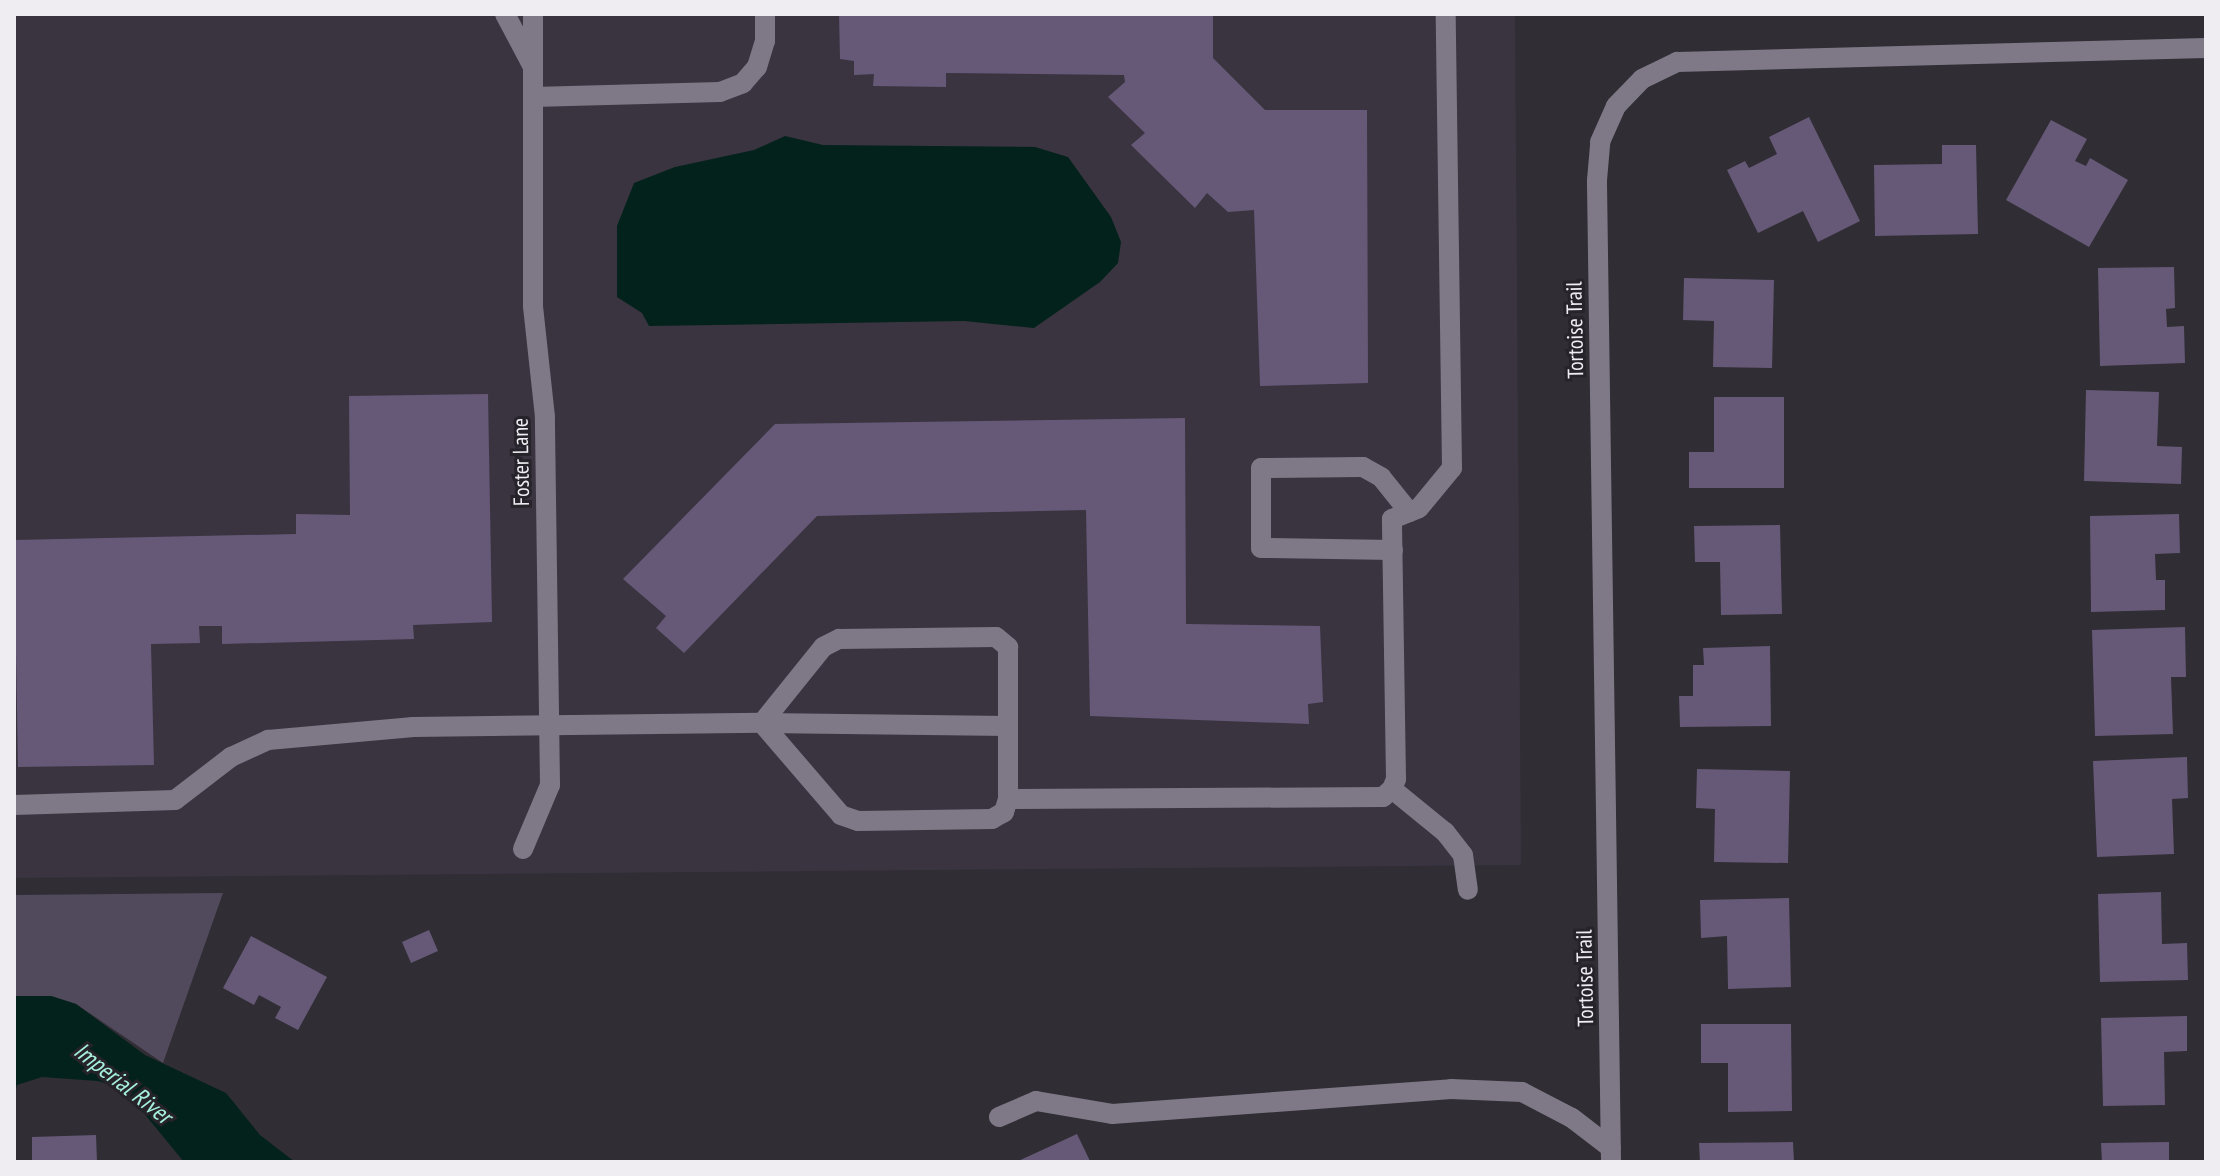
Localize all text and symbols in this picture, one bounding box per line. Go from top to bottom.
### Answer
street label: Tortoise Trail [1561,281,1589,379]
street label: Foster Lane [507,418,535,506]
street label: Tortoise Trail [1571,929,1599,1027]
water label: Imperial River [68,1036,178,1130]

